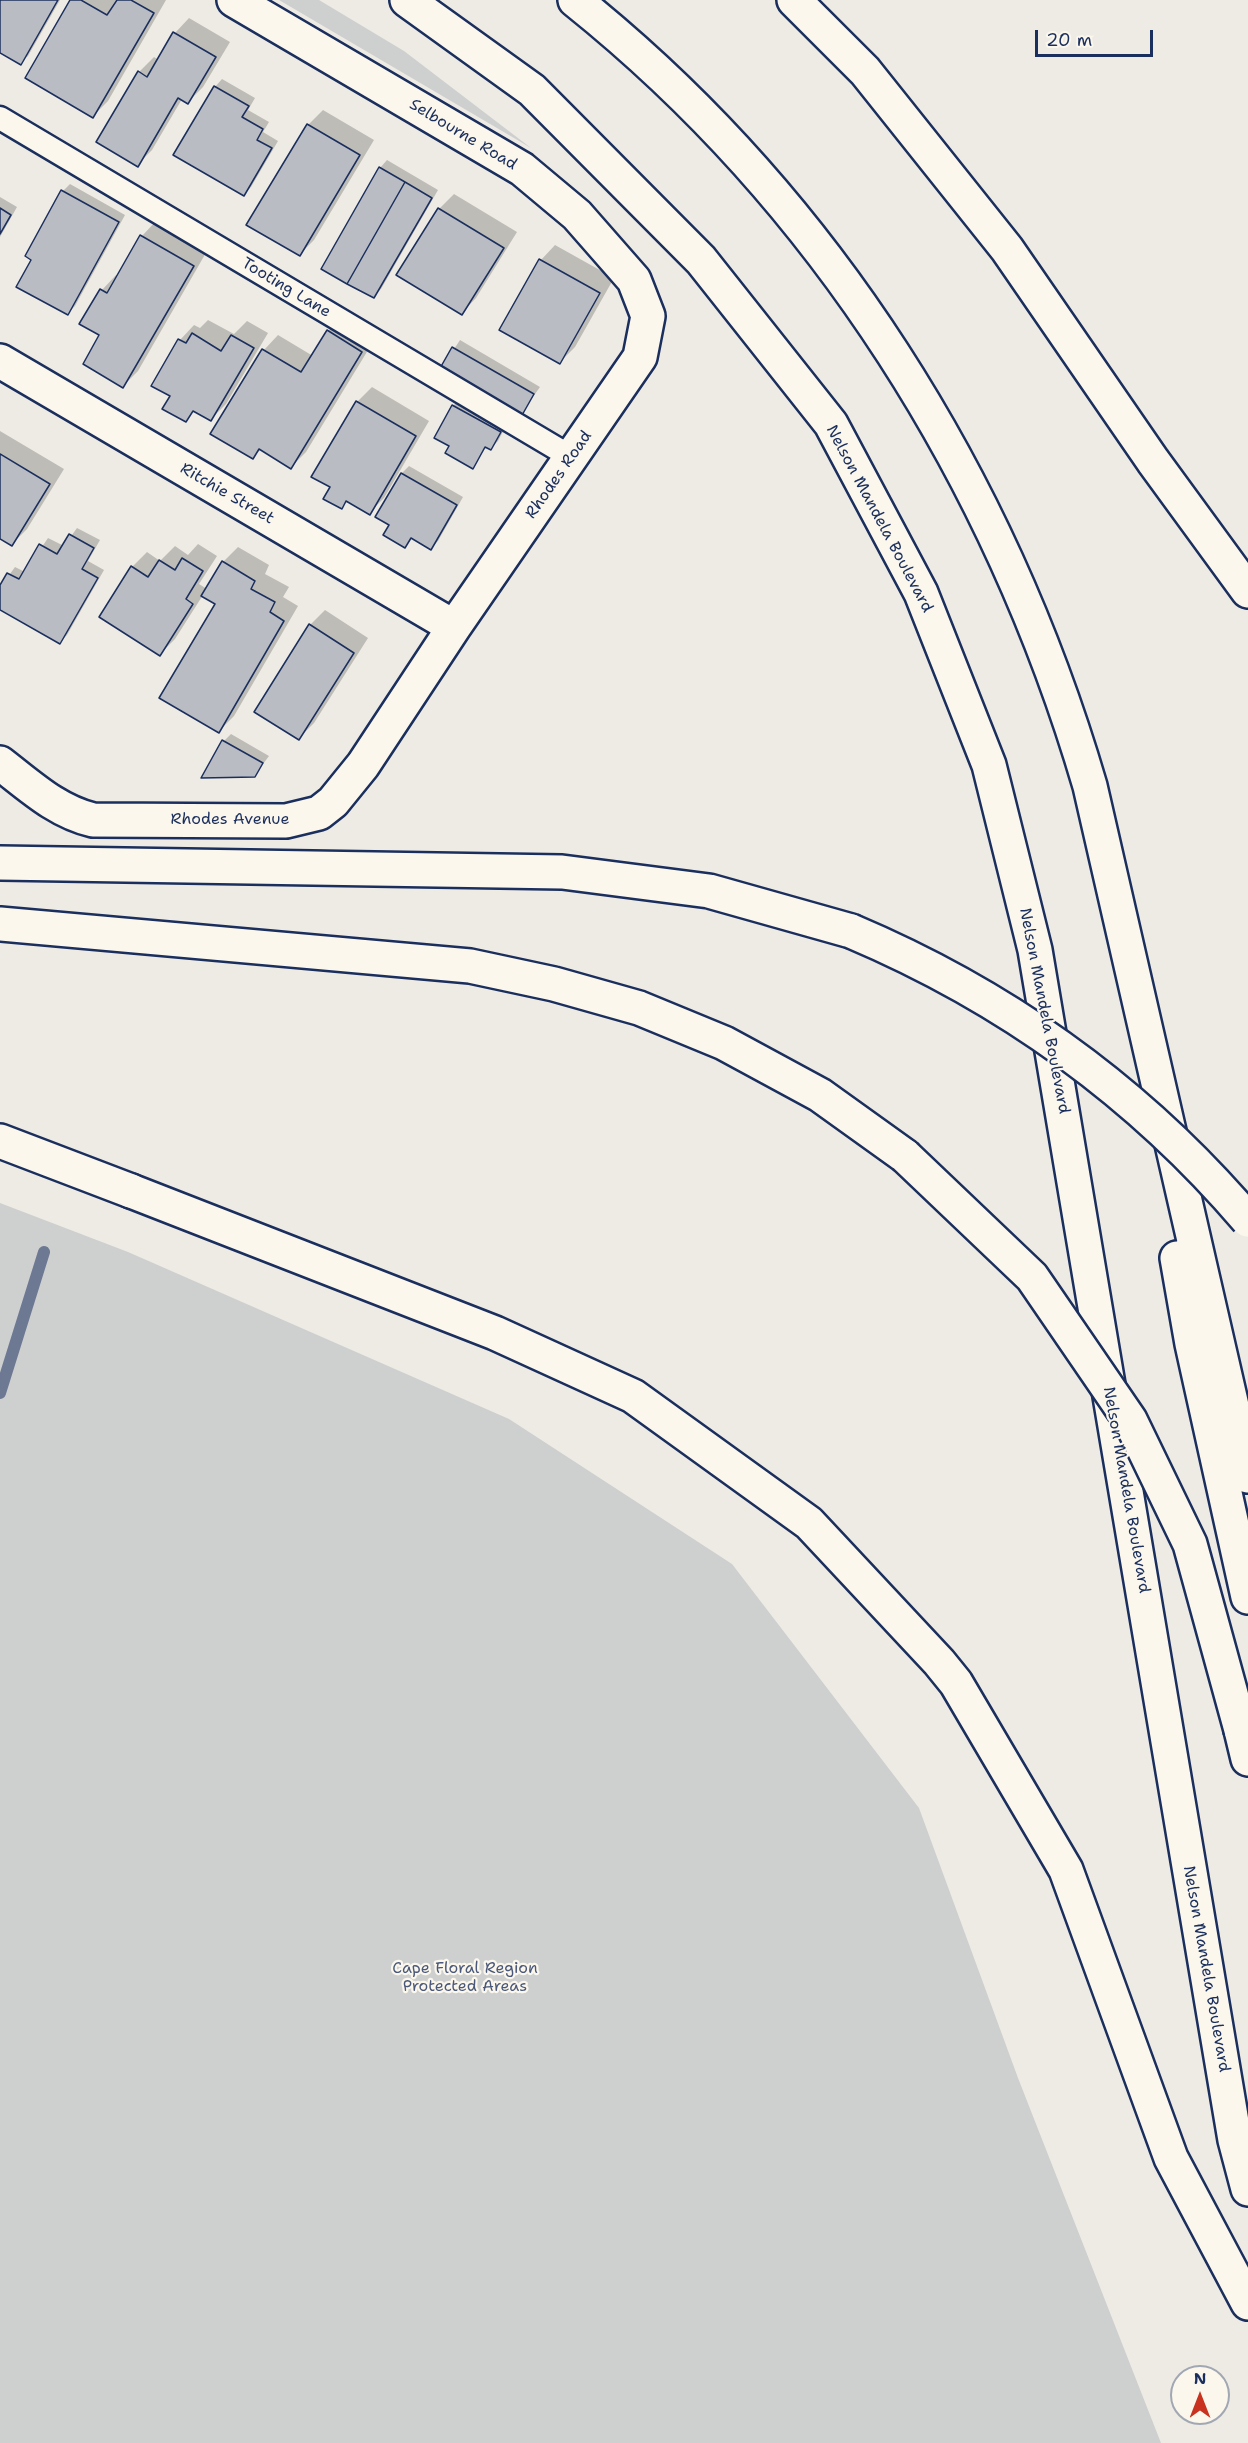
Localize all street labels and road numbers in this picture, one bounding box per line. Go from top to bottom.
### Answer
street label: Selbourne Road [406,95,520,175]
street label: Tooting Lane [238,254,334,322]
street label: Nelson Mandela Boulevard [821,422,937,616]
street label: Rhodes Road [522,427,596,523]
street label: Ritchie Street [177,459,277,529]
street label: Rhodes Avenue [171,810,289,830]
street label: Nelson Mandela Boulevard [1015,906,1073,1116]
street label: Nelson Mandela Boulevard [1098,1385,1154,1595]
street label: Nelson Mandela Boulevard [1178,1864,1234,2074]

